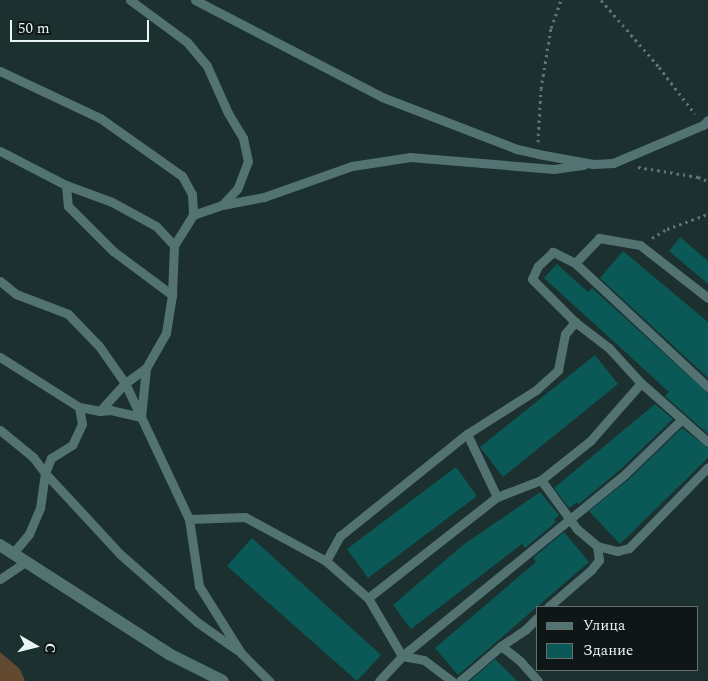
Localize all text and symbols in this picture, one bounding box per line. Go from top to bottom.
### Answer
scale bar [12,10,151,42]
text: 50 m [18,17,50,40]
legend [536,606,698,671]
text: Улица [583,614,625,637]
north arrow [10,621,60,671]
text: Здание [583,639,633,662]
text: С [39,642,61,655]

